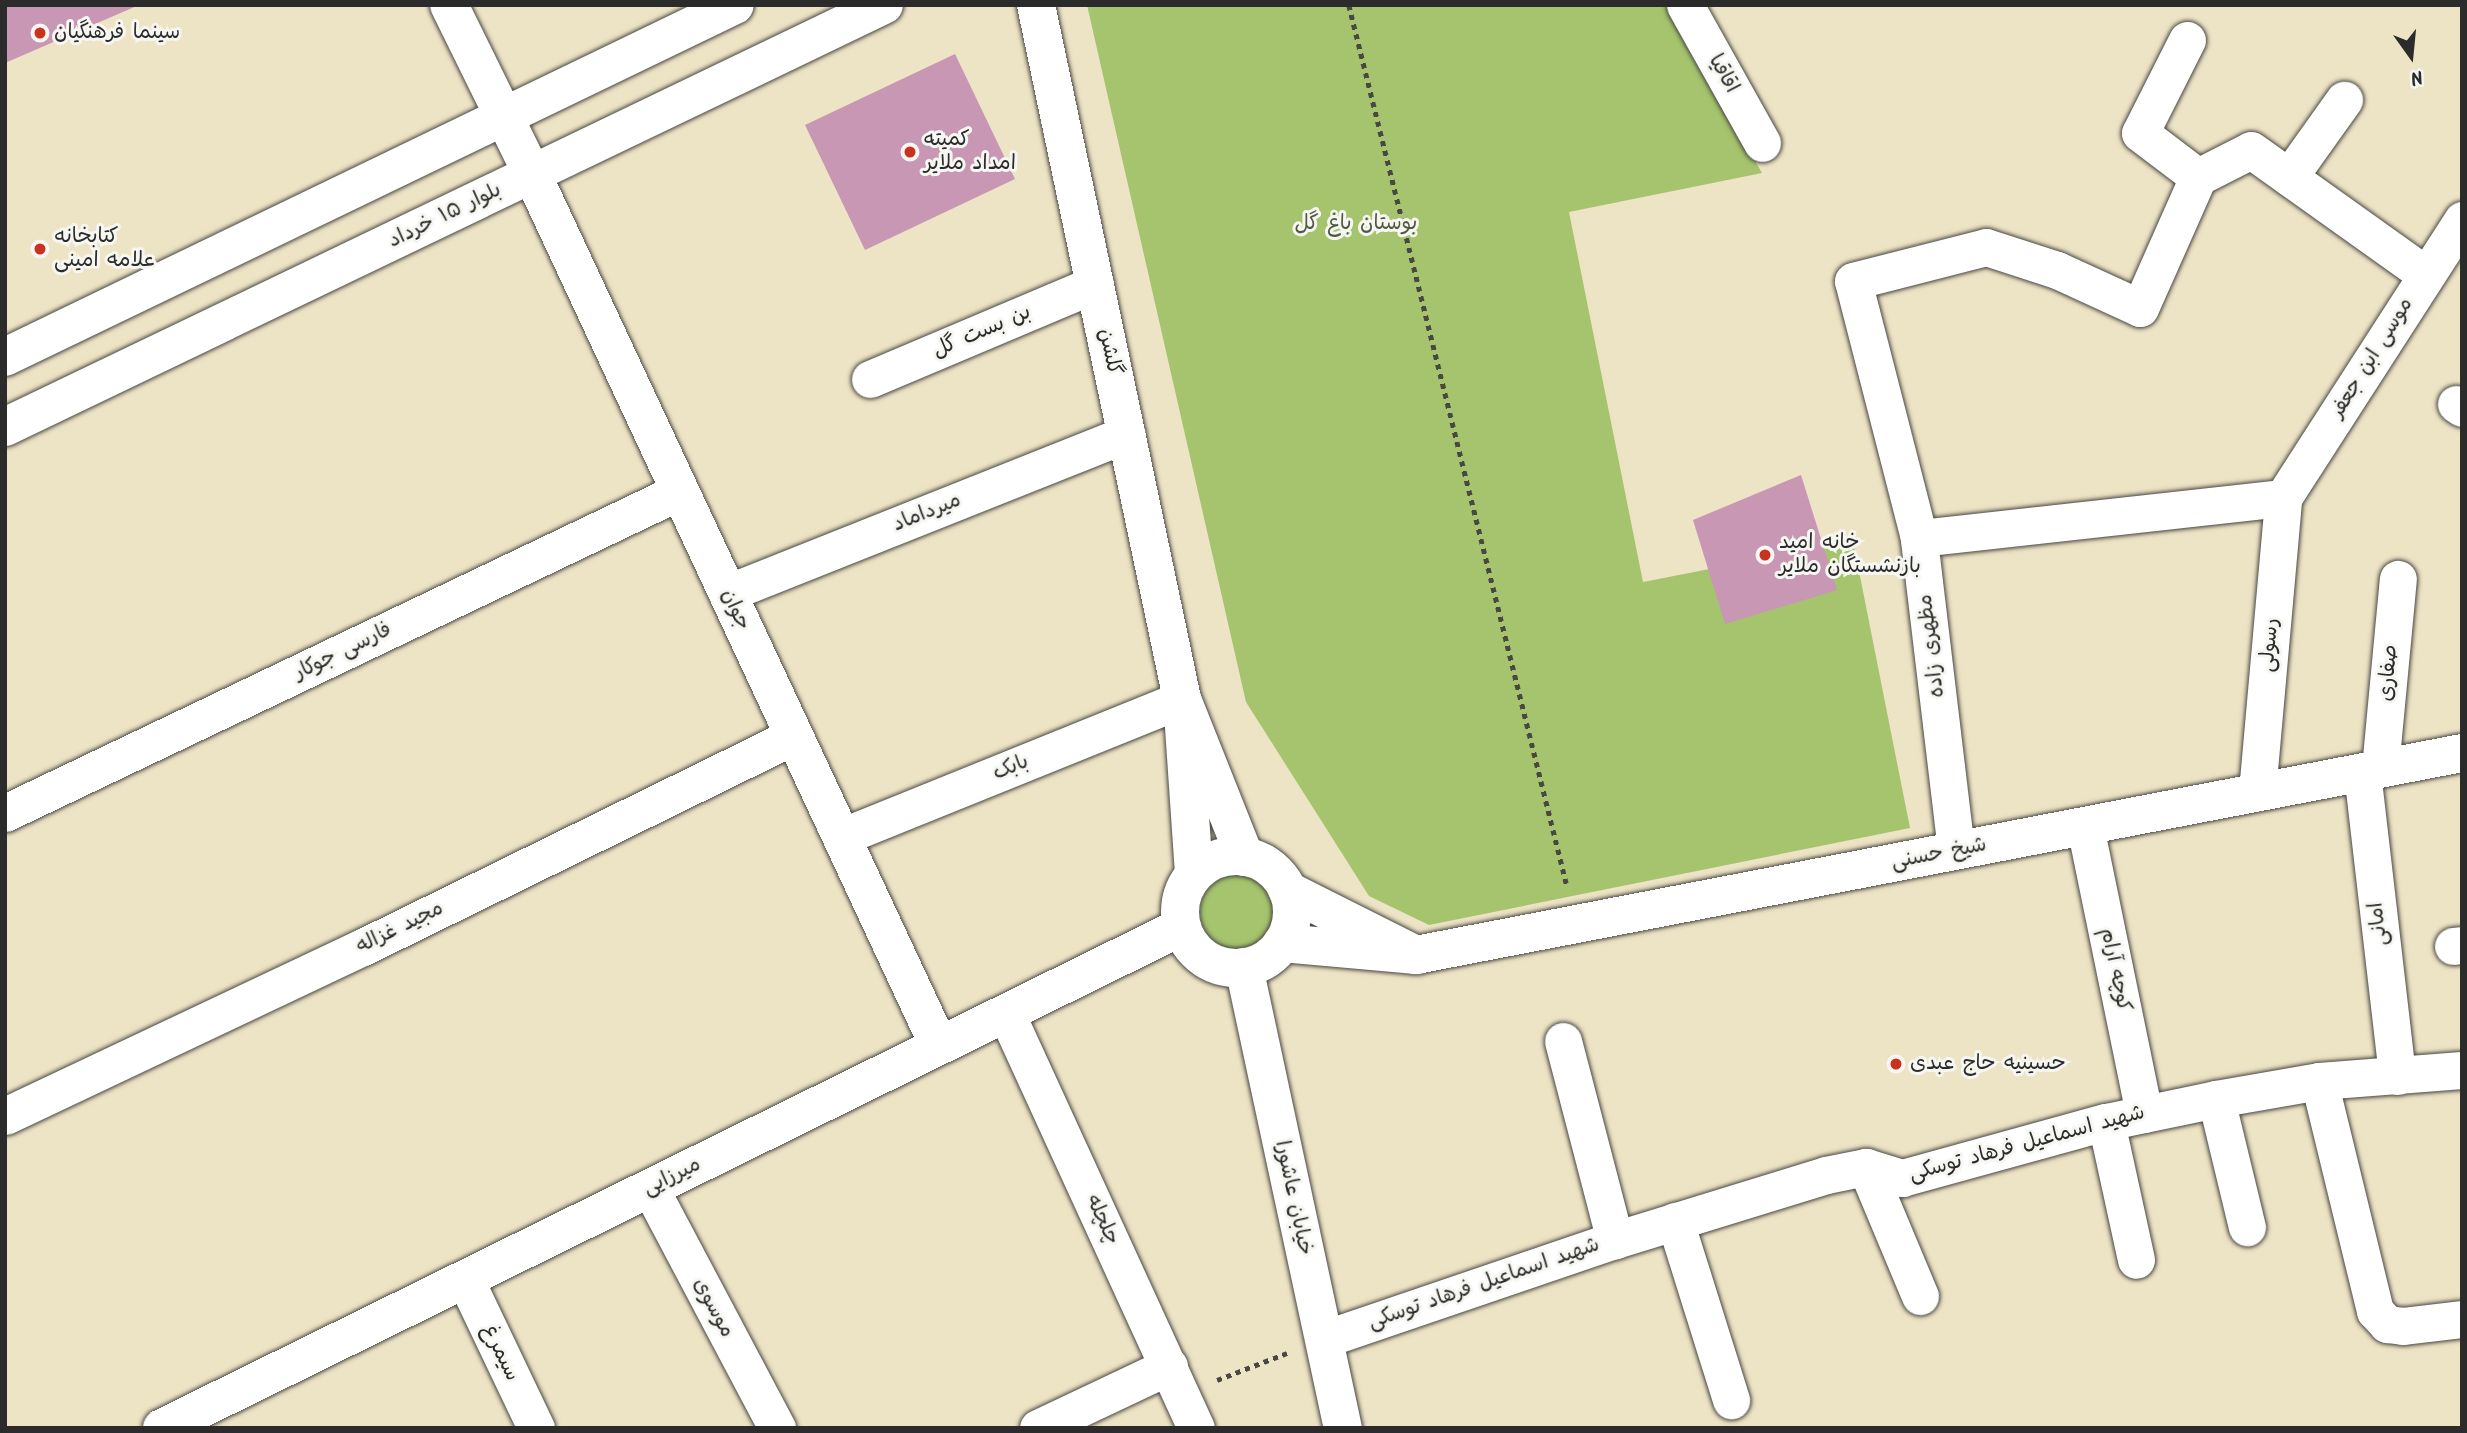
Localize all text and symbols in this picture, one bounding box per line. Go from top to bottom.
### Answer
place label: سینما فرهنگیان [54,20,180,46]
north arrow [2376,21,2446,91]
marker: سینما فرهنگیان [32,25,48,41]
street label: اقاقیا [1702,50,1744,98]
text: N [2407,60,2426,92]
place label: کمیته امداد ملایر [924,127,1016,177]
marker: کمیته امداد ملایر [902,144,918,160]
street label: بلوار ۱۵ خرداد [384,178,506,254]
park label: بوستان باغ گل [1295,211,1417,237]
place label: کتابخانه علامه امینی [54,224,156,274]
marker: کتابخانه علامه امینی [32,241,48,257]
street label: موسی ابن جعفر [2325,293,2419,423]
street label: بن بست گل [929,300,1035,364]
street label: گلشن [1092,326,1126,378]
street label: میرداماد [889,488,965,538]
place label: خانه امید بازنشستگان ملایر [1779,530,1921,580]
marker: خانه امید بازنشستگان ملایر [1757,547,1773,563]
street label: جوان [715,585,755,635]
street label: مظهری زاده [1913,593,1951,699]
street label: رسولی [2255,617,2285,673]
street label: فارسی جوکار [290,618,396,686]
street label: صفاری [2374,644,2404,702]
street label: بابک [989,749,1033,787]
street label: شیخ حسنی [1889,832,1989,876]
street label: مجید غزاله [352,896,448,960]
street label: امانی [2364,901,2394,947]
street label: کوچه آرام [2094,926,2136,1014]
place label: حسینیه حاج عبدی [1910,1051,2066,1077]
marker: حسینیه حاج عبدی [1888,1056,1904,1072]
street label: شهید اسماعیل فرهاد توسکی [1906,1100,2148,1188]
street label: خیابان عاشورا [1269,1138,1317,1258]
street label: میرزایی [639,1152,705,1202]
street label: چلچله [1079,1191,1125,1249]
street label: شهید اسماعیل فرهاد توسکی [1365,1233,1603,1335]
street label: موسوی [687,1274,739,1342]
street label: سیمرغ [476,1321,524,1385]

